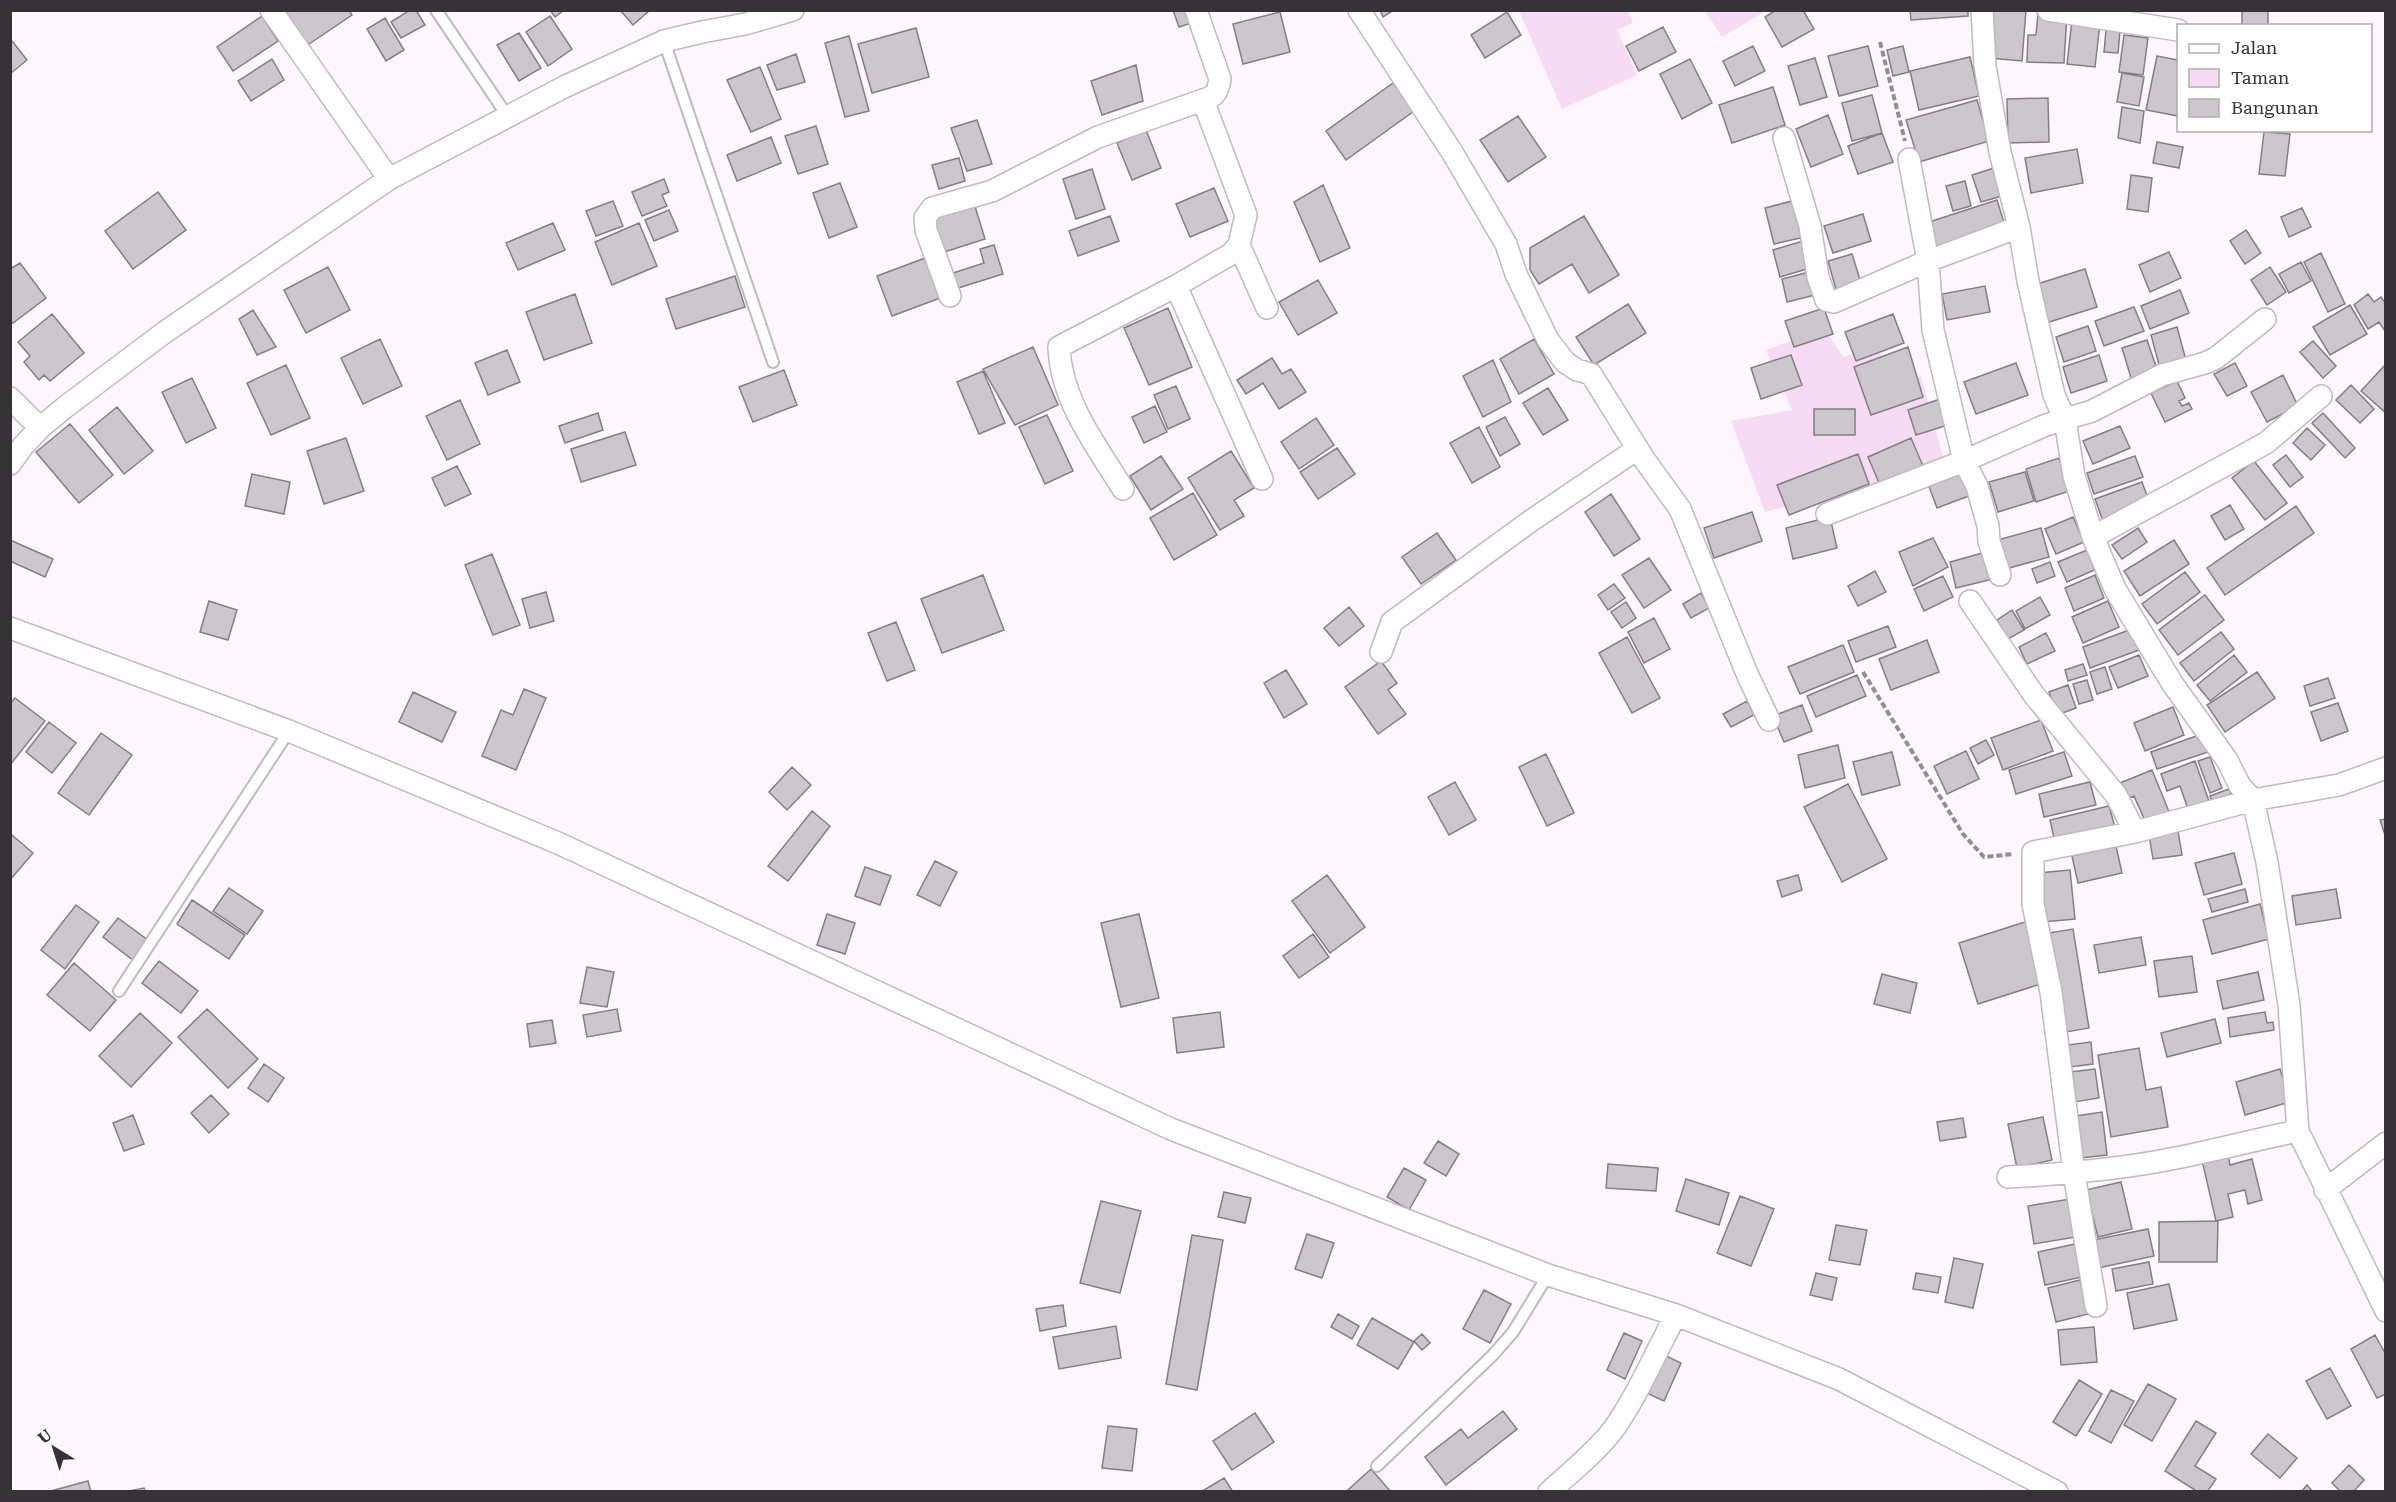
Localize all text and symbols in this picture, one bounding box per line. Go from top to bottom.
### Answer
legend [2177,24,2372,132]
text: Jalan [2231,37,2278,58]
text: Taman [2231,67,2290,88]
text: Bangunan [2231,97,2319,118]
north arrow [24,1418,84,1478]
text: U [34,1425,56,1448]

